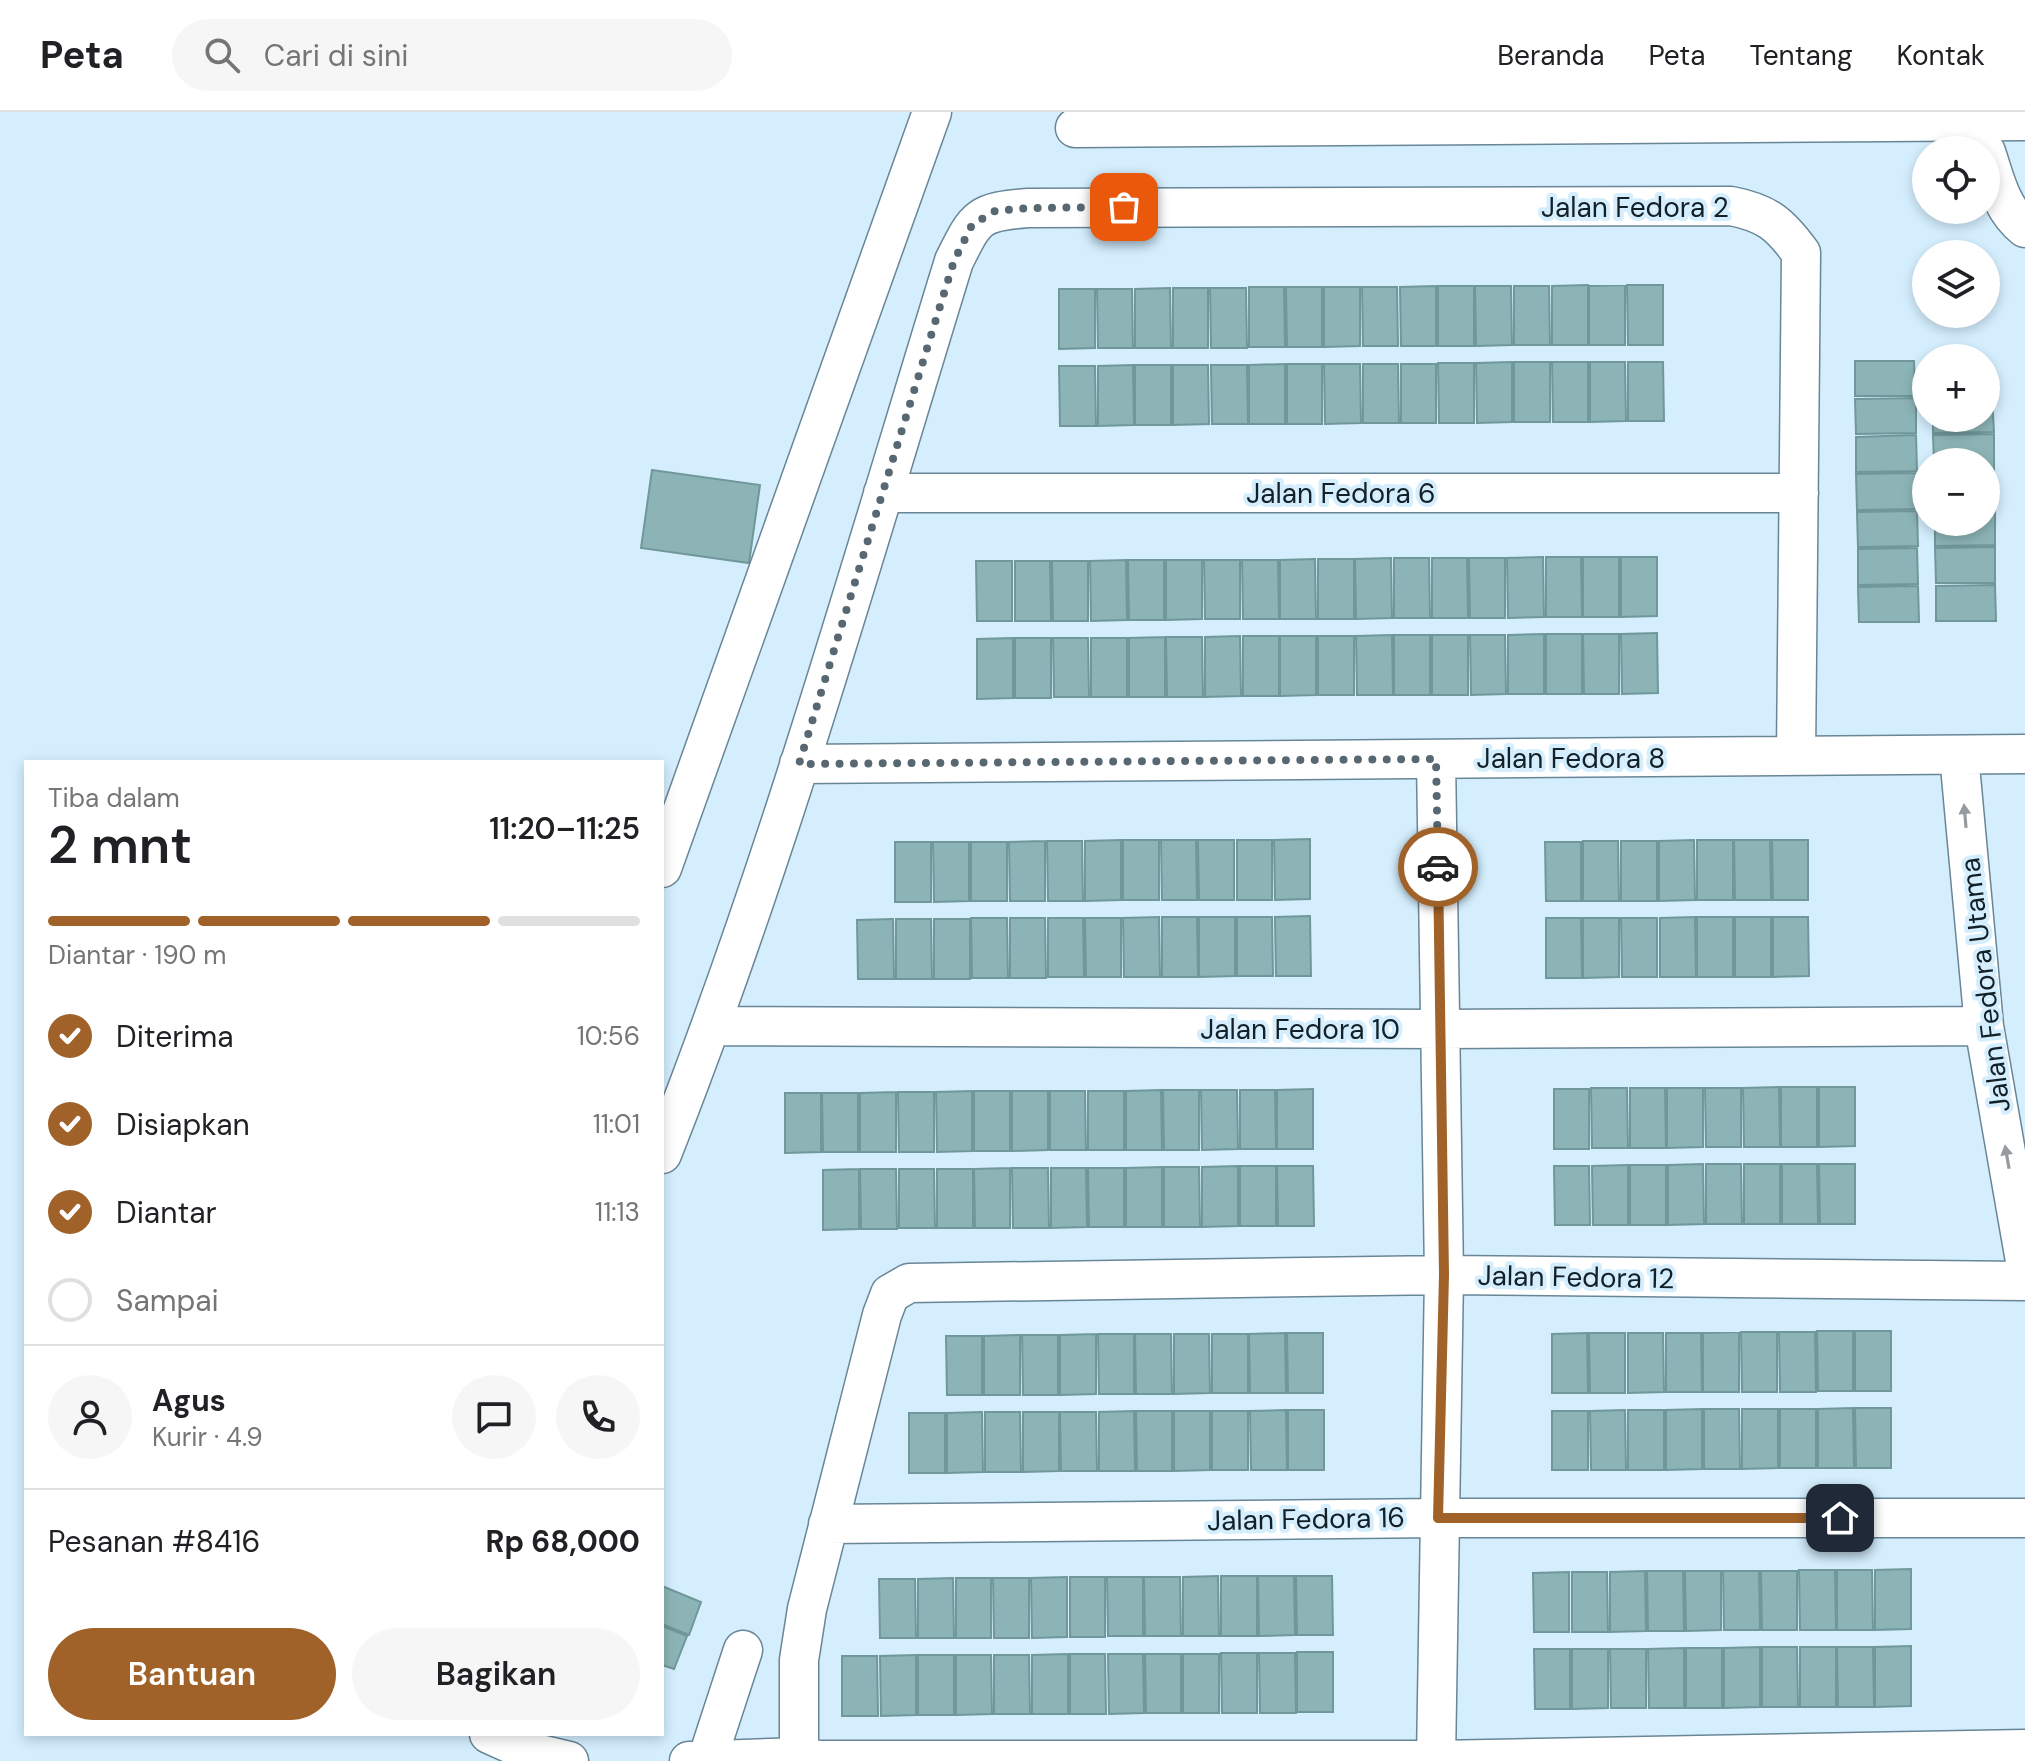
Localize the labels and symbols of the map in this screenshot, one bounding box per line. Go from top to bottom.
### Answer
pin [1090,173,1158,241]
street label: Jalan Fedora 2 [1541,189,1729,226]
street label: Jalan Fedora 6 [1246,475,1436,512]
street label: Jalan Fedora 8 [1477,740,1665,777]
one-way arrow [1958,803,1971,828]
courier [1398,827,1478,907]
street label: Jalan Fedora Utama [1951,855,2019,1115]
street label: Jalan Fedora 10 [1200,1011,1400,1048]
one-way arrow [2000,1144,2013,1169]
street label: Jalan Fedora 12 [1477,1257,1675,1297]
pin [1806,1484,1874,1552]
street label: Jalan Fedora 16 [1207,1499,1405,1539]

